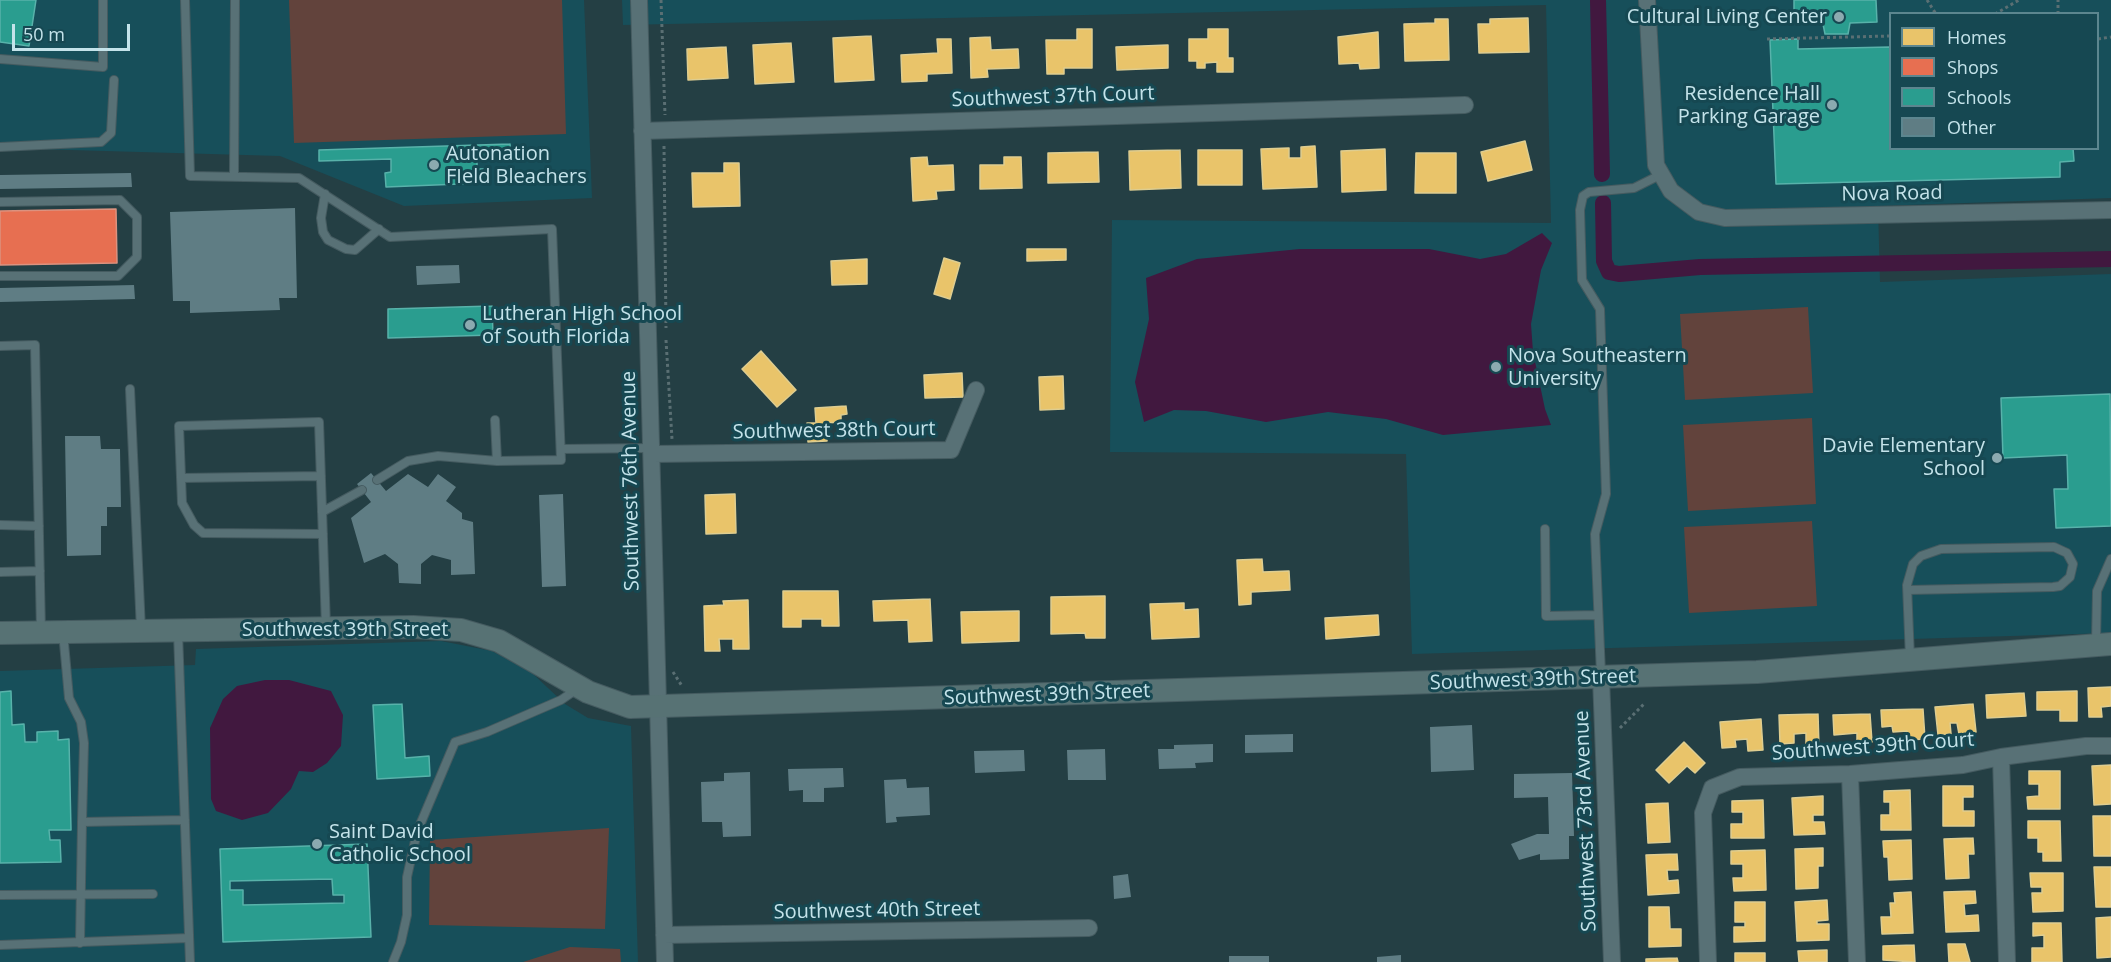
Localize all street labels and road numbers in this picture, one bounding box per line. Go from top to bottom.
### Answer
street label: Southwest 37th Court [951,81,1155,113]
street label: Nova Road [1841,181,1943,207]
street label: Southwest 76th Avenue [617,371,645,591]
street label: Southwest 38th Court [732,417,936,445]
street label: Southwest 39th Street [242,618,448,642]
street label: Southwest 39th Street [1429,664,1637,696]
street label: Southwest 39th Street [943,679,1151,711]
street label: Southwest 73rd Avenue [1570,710,1602,932]
street label: Southwest 39th Court [1771,728,1975,766]
street label: Southwest 40th Street [774,897,980,925]

